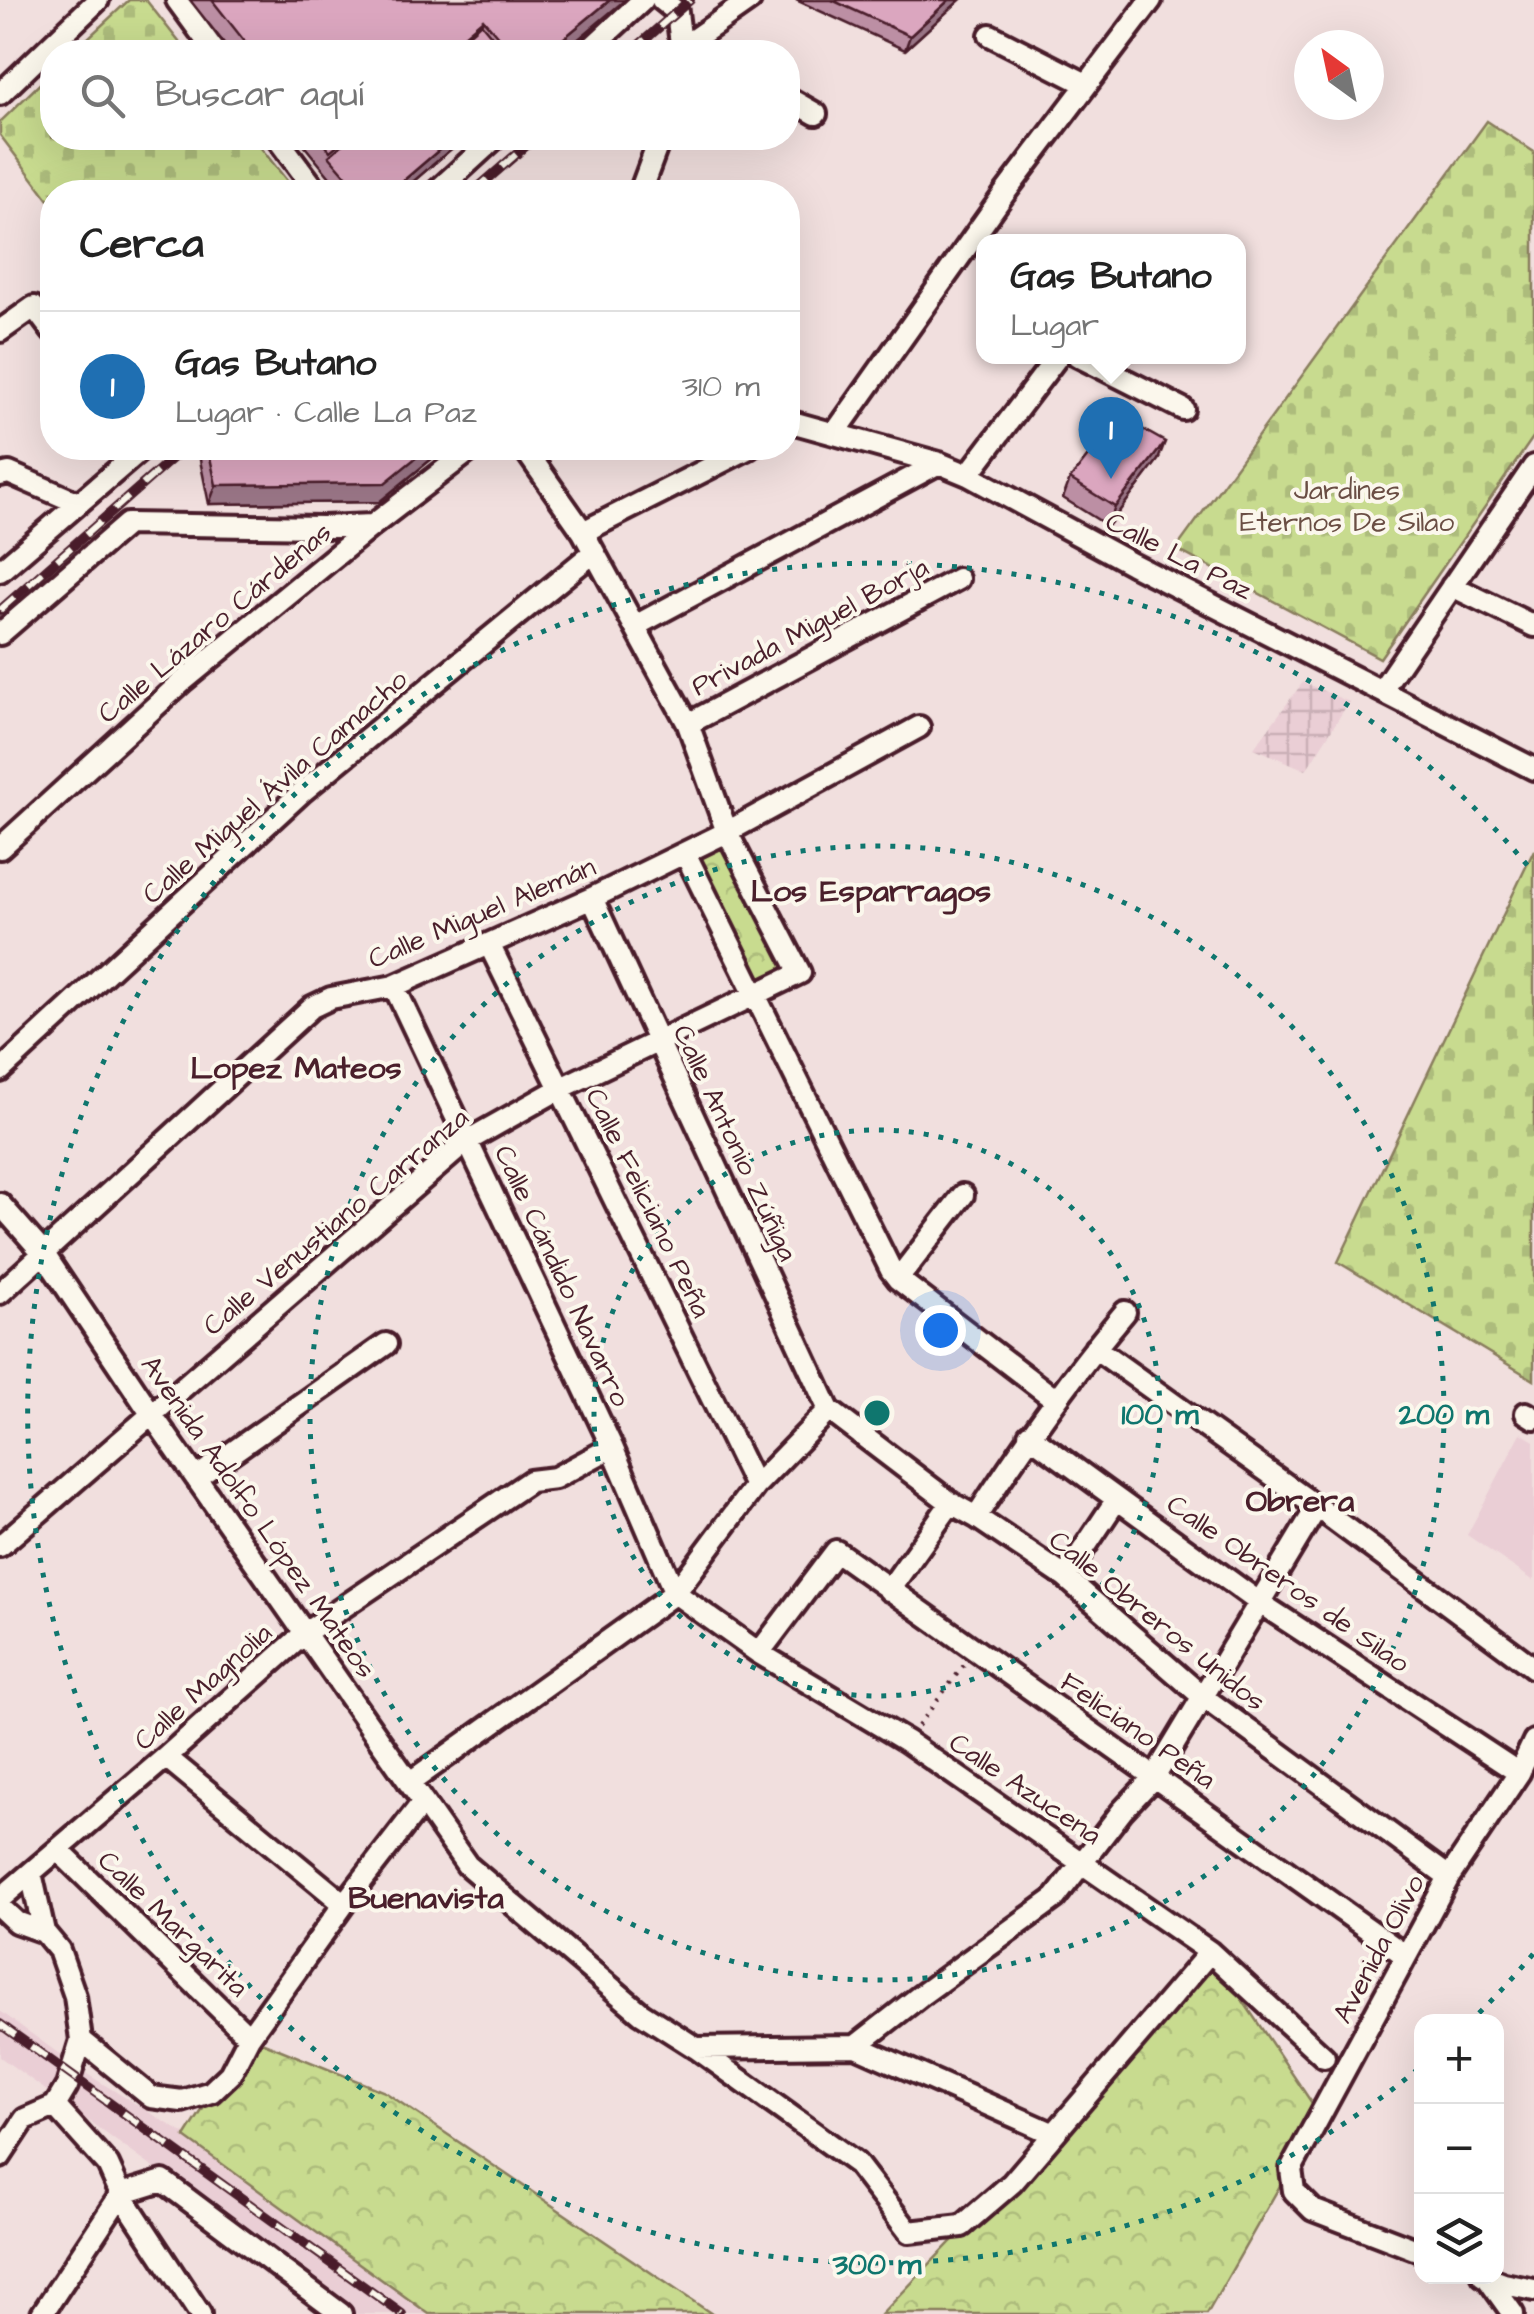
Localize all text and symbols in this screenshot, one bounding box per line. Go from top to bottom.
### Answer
north arrow [1294,30,1384,120]
search box [40,40,800,150]
icon: search [75,68,130,123]
text: Buscar aquí [155,69,364,121]
text: Cerca [80,216,204,274]
popup [976,234,1246,364]
text: Gas Butano [1010,251,1212,303]
text: Lugar [1010,303,1099,348]
text: Gas Butano [175,338,376,390]
text: 1 [110,364,115,409]
text: 310 m [682,364,760,409]
text: Lugar · Calle La Paz [175,390,477,435]
pin: 1 [1078,396,1144,479]
park label: Jardines Eternos De Silao [1240,471,1455,542]
street label: Calle La Paz [1099,502,1259,610]
street label: Calle Lázaro Cárdenas [90,513,340,733]
street label: Privada Miguel Borja [685,548,936,707]
street label: Calle Miguel Ávila Camacho [134,661,417,914]
street label: Calle Miguel Alemán [362,847,602,979]
district label: Los Esparragos [751,869,991,915]
street label: Calle Antonio Zúñiga [662,1019,807,1268]
district label: Lopez Mateos [191,1046,402,1091]
street label: Calle Feliciano Peña [575,1082,721,1324]
street label: Calle Venustiano Carranza [195,1099,477,1345]
street label: Calle Cándido Navarro [484,1139,640,1413]
your location [915,1305,966,1356]
street label: Avenida Adolfo López Mateos [131,1348,385,1686]
text: 100 m [1121,1394,1199,1436]
text: 200 m [1398,1394,1490,1436]
centre of rings [859,1395,895,1431]
district label: Obrera [1246,1479,1355,1524]
street label: Calle Obreros de Silao [1159,1485,1417,1683]
street label: Calle Obreros Unidos [1040,1521,1274,1721]
street label: Calle Magnolia [125,1614,281,1760]
street label: Feliciano Peña [1052,1663,1224,1799]
street label: Calle Azucena [941,1724,1109,1854]
street label: Calle Margarita [88,1842,257,2007]
street label: Avenida Olivo [1323,1868,1435,2030]
district label: Buenavista [348,1876,504,1921]
map controls [1414,2014,1504,2284]
button: + [1414,2014,1504,2104]
button: − [1414,2104,1504,2194]
button: layers [1414,2194,1504,2284]
text: 300 m [832,2244,922,2286]

